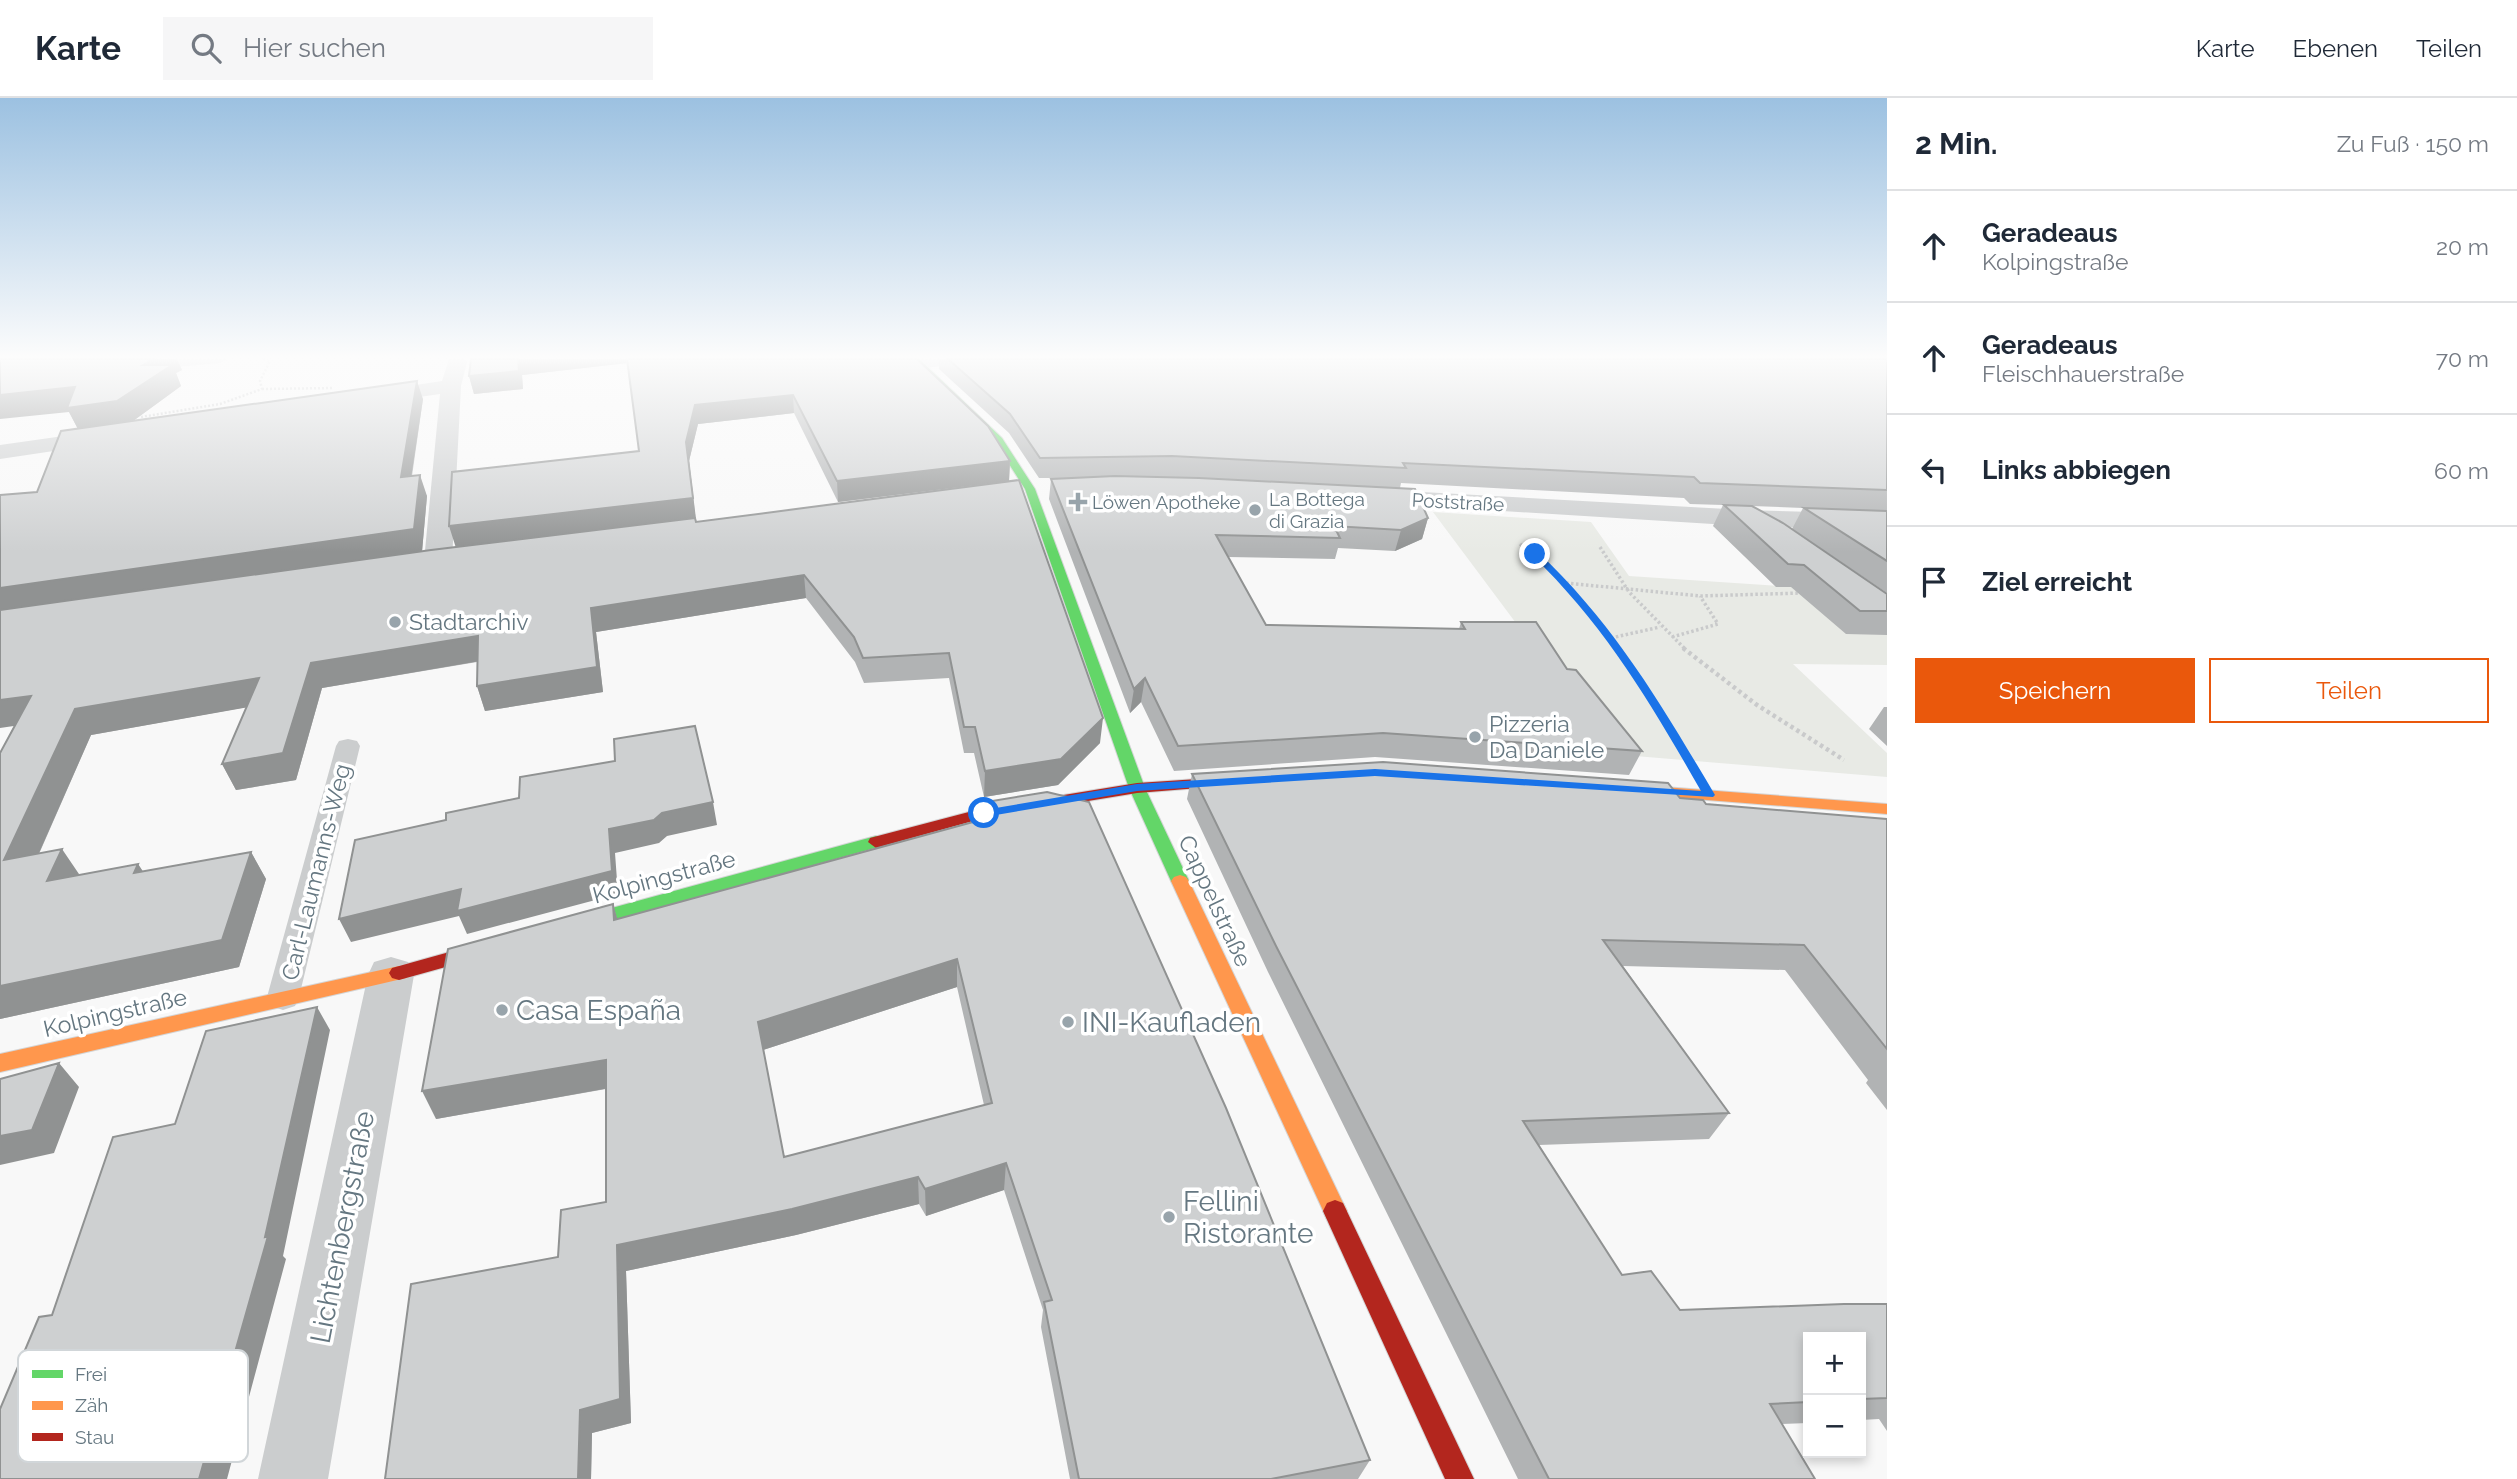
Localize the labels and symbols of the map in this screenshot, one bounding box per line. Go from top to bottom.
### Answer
place label: La Bottega di Grazia [1269,488,1365,532]
street label: Poststraße [1411,489,1505,515]
place label: Löwen Apotheke [1092,491,1240,513]
marker: Löwen Apotheke [1070,494,1086,510]
marker: La Bottega di Grazia [1247,502,1263,518]
route end [1519,538,1550,569]
place label: Stadtarchiv [409,608,529,635]
marker: Stadtarchiv [387,614,403,630]
place label: Pizzeria Da Daniele [1489,710,1604,763]
marker: Pizzeria Da Daniele [1467,729,1483,745]
street label: Carl-Laumanns-Weg [276,761,355,983]
route start [968,797,999,828]
street label: Cappelstraße [1173,831,1258,971]
street label: Kolpingstraße [590,845,738,909]
street label: Kolpingstraße [41,983,189,1042]
place label: Casa España [516,994,681,1027]
marker: Casa España [494,1002,510,1018]
place label: INI-Kaufladen [1082,1006,1261,1039]
marker: INI-Kaufladen [1060,1014,1076,1030]
street label: Lichtenbergstraße [304,1108,381,1346]
place label: Fellini Ristorante [1183,1185,1313,1250]
marker: Fellini Ristorante [1161,1209,1177,1225]
legend [18,1350,248,1462]
text: Frei [75,1363,107,1385]
text: Zäh [75,1394,108,1416]
text: Stau [75,1426,114,1448]

